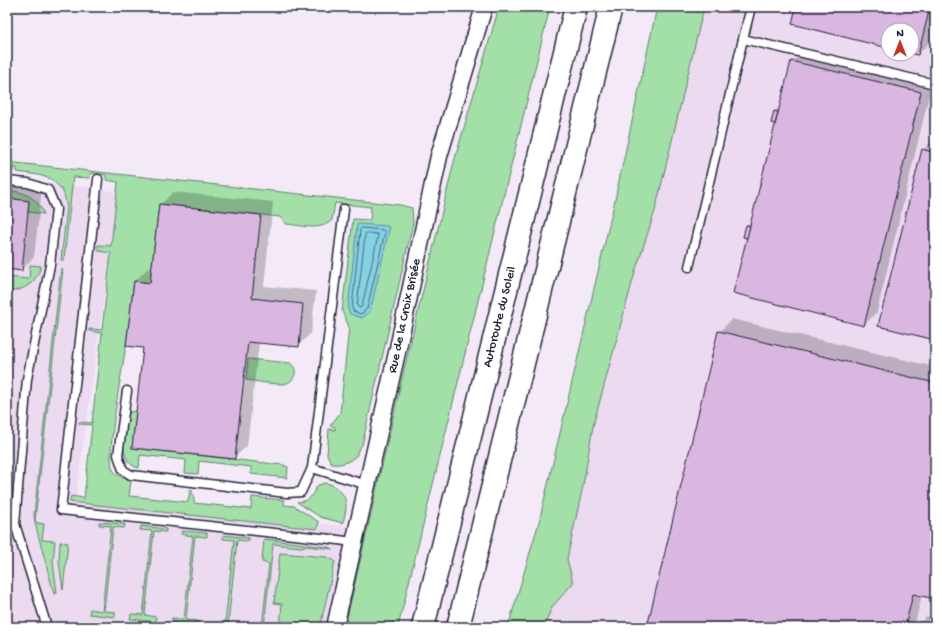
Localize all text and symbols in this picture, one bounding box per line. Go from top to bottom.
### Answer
north arrow [880,22,920,62]
text: N [896,28,904,40]
street label: Rue de la Croix Brisée [386,257,425,375]
street label: Autoroute du Soleil [480,265,520,369]

